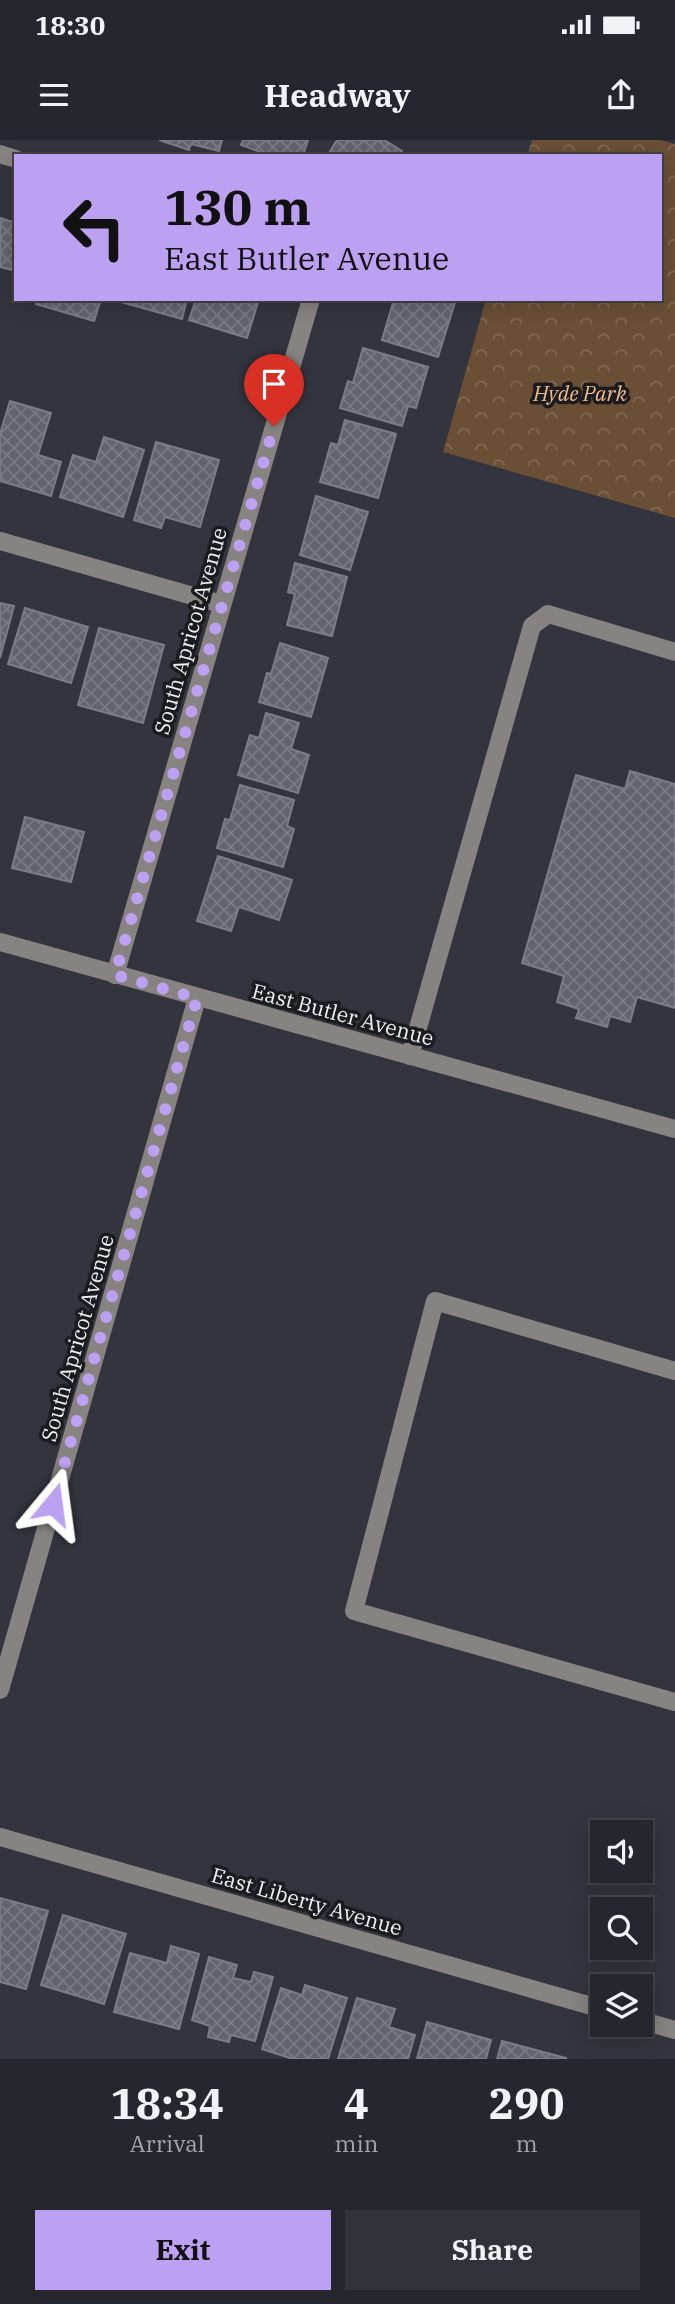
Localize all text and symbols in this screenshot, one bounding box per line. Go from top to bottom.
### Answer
text: 18:30 [35,8,105,42]
text: Headway [264,74,411,116]
icon: menu [35,76,73,114]
icon: share [602,76,640,114]
text: 130 m [164,175,311,238]
icon: left [49,182,140,273]
text: East Butler Avenue [164,237,449,279]
pin [244,354,304,426]
icon: arrive [255,365,293,403]
park label: Hyde Park [532,379,628,407]
street label: South Apricot Avenue [147,524,233,738]
street label: East Butler Avenue [249,976,437,1052]
street label: South Apricot Avenue [34,1231,120,1445]
position arrow [16,1467,90,1541]
map controls [590,1820,653,2037]
button: sound [590,1820,653,1883]
street label: East Liberty Avenue [208,1860,406,1942]
button: search [590,1897,653,1960]
button: layers [590,1974,653,2037]
text: 18:34 [110,2076,224,2131]
text: 4 [344,2076,369,2131]
text: 290 [489,2076,564,2131]
text: Arrival [130,2128,205,2158]
text: min [335,2128,378,2158]
text: m [516,2128,538,2158]
button: Exit [35,2210,331,2290]
button: Share [345,2210,640,2290]

